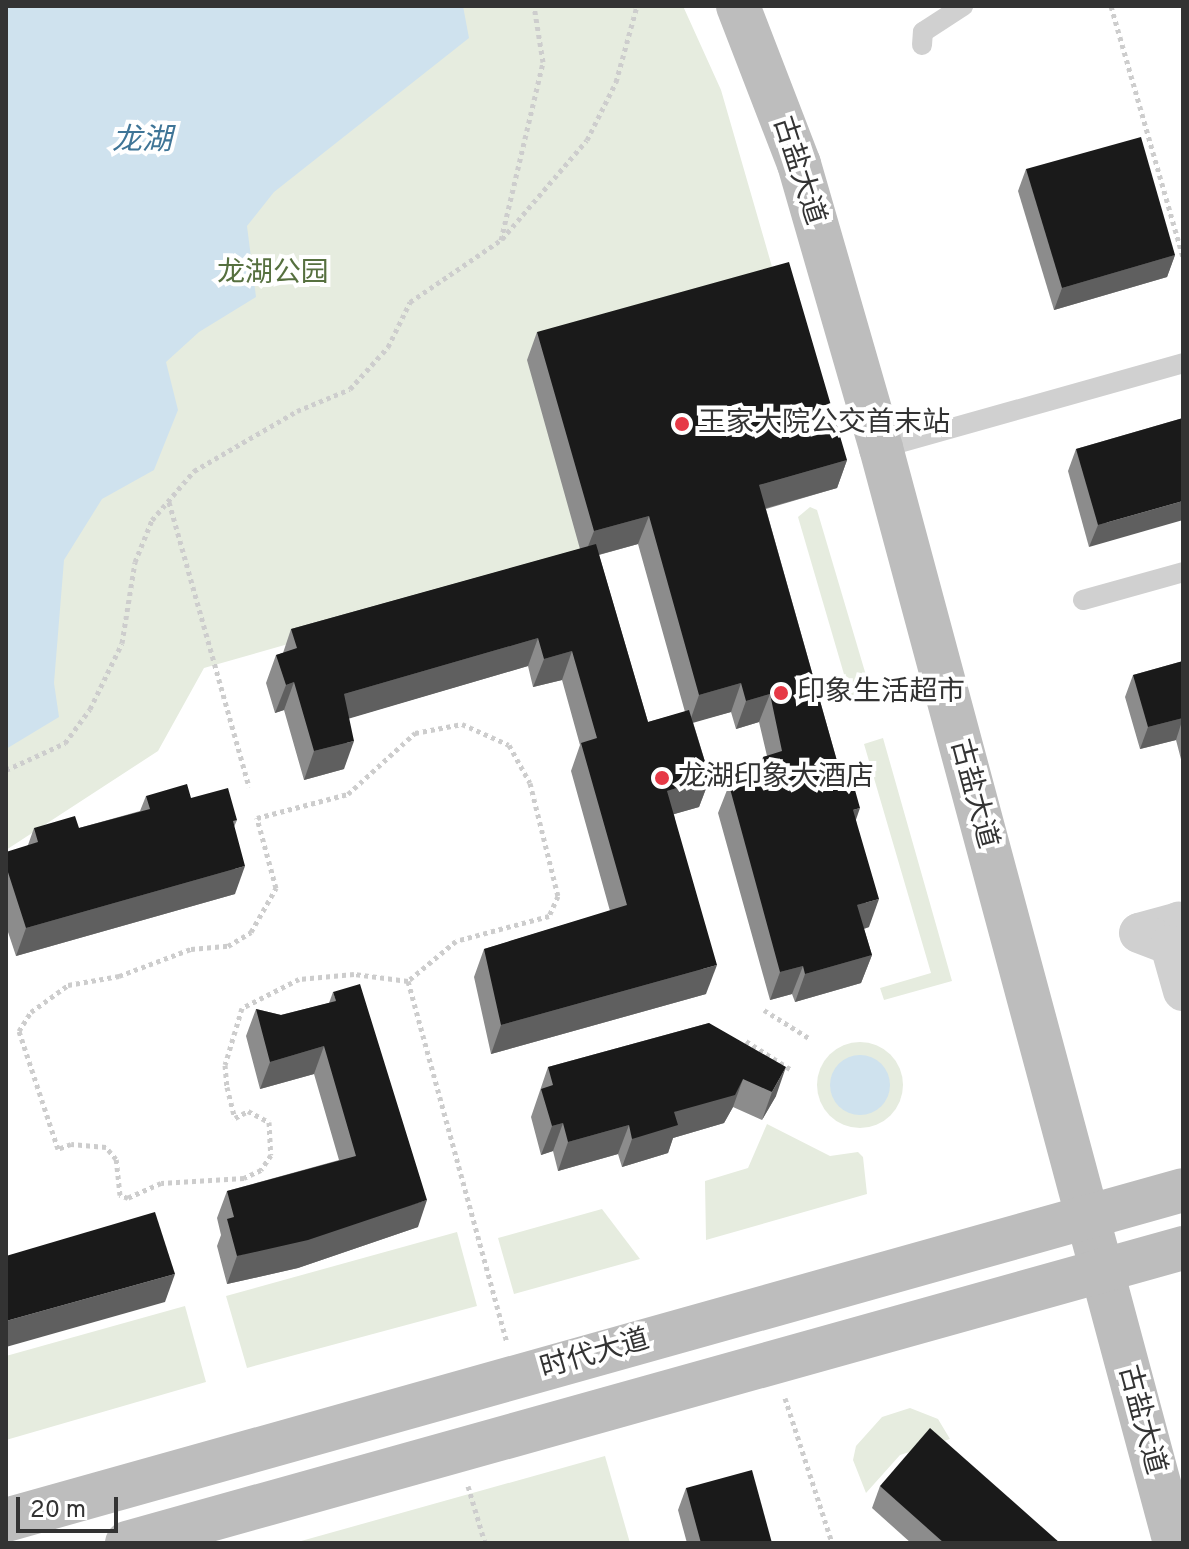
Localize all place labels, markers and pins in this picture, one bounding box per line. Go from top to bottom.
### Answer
place label: 王家大院公交首末站 [698,407,950,441]
marker: 王家大院公交首末站 [673,415,691,433]
place label: 印象生活超市 [797,676,965,710]
marker: 印象生活超市 [772,684,790,702]
place label: 龙湖·印象大酒店 [678,761,874,795]
marker: 龙湖·印象大酒店 [653,769,671,787]

